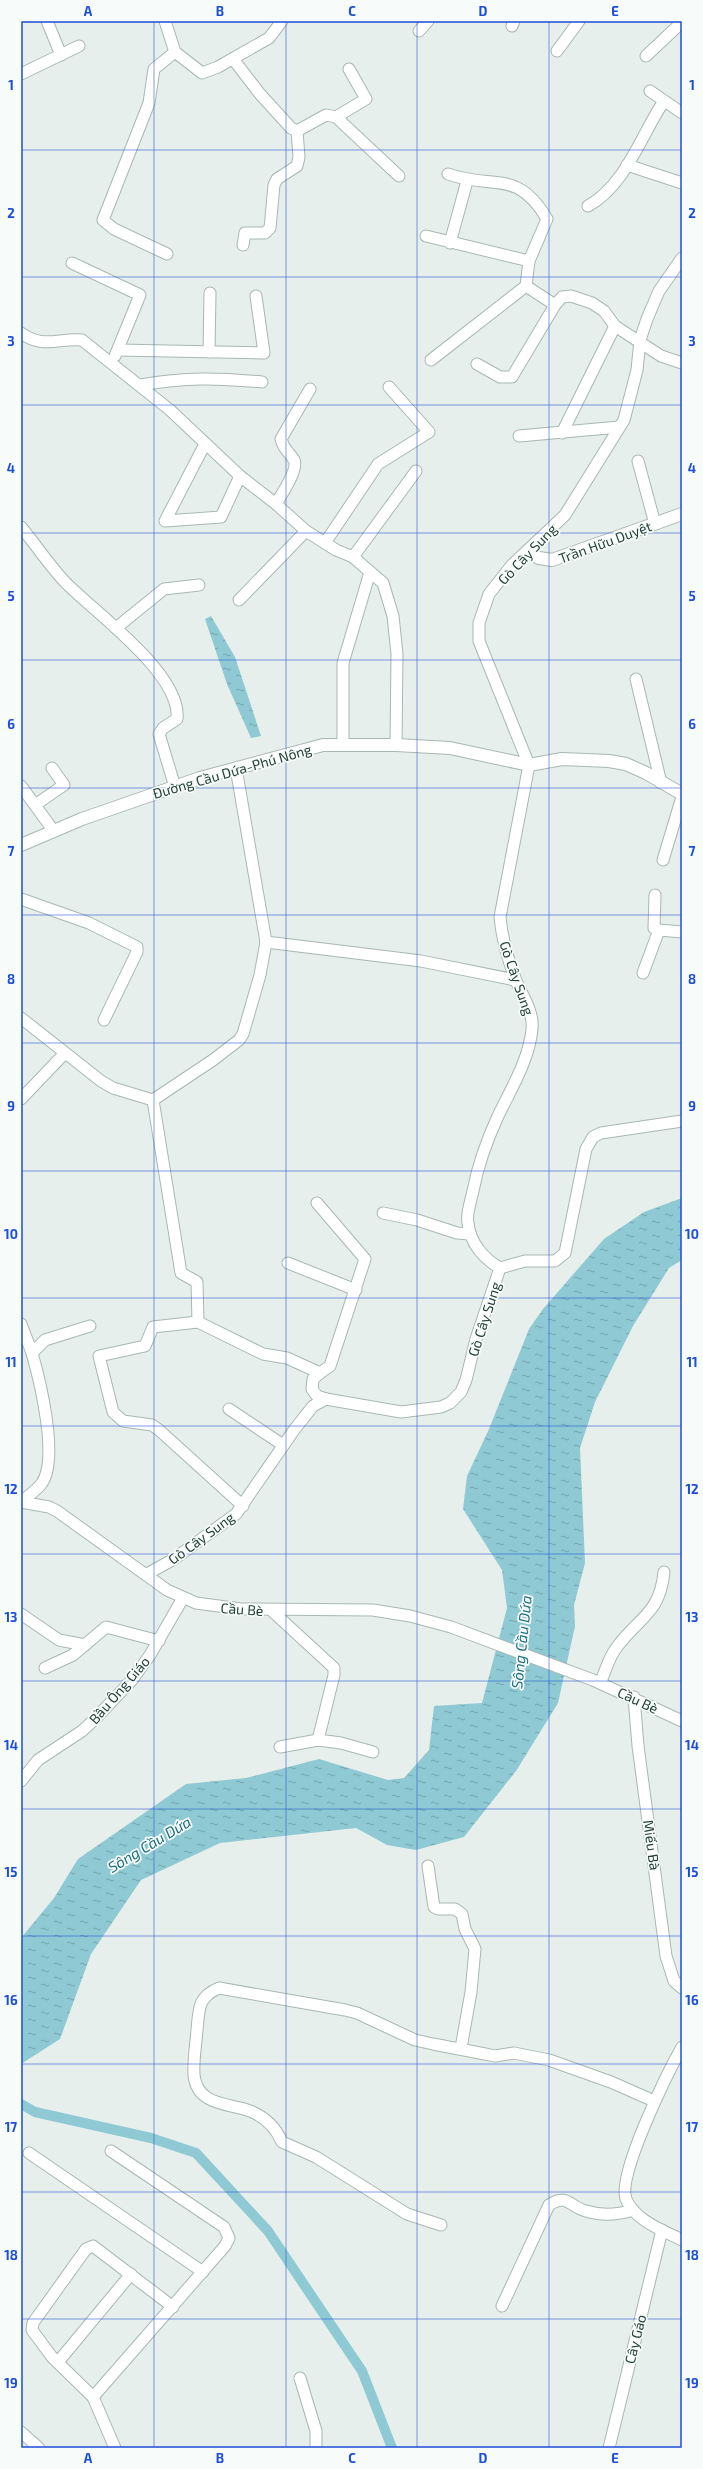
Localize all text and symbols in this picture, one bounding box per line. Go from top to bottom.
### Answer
text: A [84,3,93,19]
text: B [216,3,224,19]
text: C [348,3,356,19]
text: D [479,3,488,19]
text: E [611,3,619,19]
text: 1 [8,77,14,93]
text: 1 [689,77,695,93]
text: 2 [7,205,15,221]
text: 2 [688,205,696,221]
text: 3 [7,333,15,349]
text: 3 [688,333,696,349]
text: 4 [7,460,15,476]
text: 4 [688,460,696,476]
street label: Trần Hữu Duyệt [556,517,654,567]
street label: Gò Cây Sung [494,520,560,588]
text: 5 [7,588,15,604]
text: 5 [688,588,696,604]
text: 6 [7,716,15,732]
text: 6 [688,716,696,732]
street label: Đường Cầu Dứa-Phú Nông [151,740,314,802]
text: 7 [8,843,15,859]
text: 7 [689,843,696,859]
street label: Gò Cây Sung [496,939,538,1018]
text: 8 [7,971,15,987]
text: 8 [688,971,696,987]
text: 9 [7,1098,15,1114]
text: 9 [688,1098,696,1114]
text: 10 [4,1226,18,1242]
text: 10 [685,1226,699,1242]
street label: Gò Cây Sung [464,1279,504,1359]
text: 11 [5,1354,17,1370]
text: 11 [686,1354,698,1370]
text: 12 [4,1481,18,1497]
text: 12 [685,1481,699,1497]
street label: Gò Cây Sung [165,1508,238,1568]
water label: Sông Cầu Dứa [507,1594,535,1690]
street label: Cầu Bè [220,1599,264,1619]
text: 13 [5,1609,18,1625]
text: 13 [686,1609,699,1625]
street label: Bầu Ông Giáo [85,1653,153,1727]
street label: Cầu Bè [615,1683,661,1717]
text: 14 [4,1737,18,1753]
text: 14 [685,1737,699,1753]
water label: Sông Cầu Dứa [104,1812,194,1876]
street label: Miếu Bà [640,1819,664,1871]
text: 15 [5,1864,17,1880]
text: 15 [686,1864,698,1880]
text: 16 [4,1992,18,2008]
text: 16 [685,1992,699,2008]
text: 17 [5,2119,17,2135]
text: 17 [686,2119,698,2135]
text: 18 [4,2247,18,2263]
text: 18 [685,2247,699,2263]
street label: Cây Gáo [621,2312,649,2365]
text: 19 [4,2375,18,2391]
text: 19 [685,2375,699,2391]
text: A [84,2450,93,2466]
text: B [216,2450,224,2466]
text: C [348,2450,356,2466]
text: D [479,2450,488,2466]
text: E [611,2450,619,2466]

